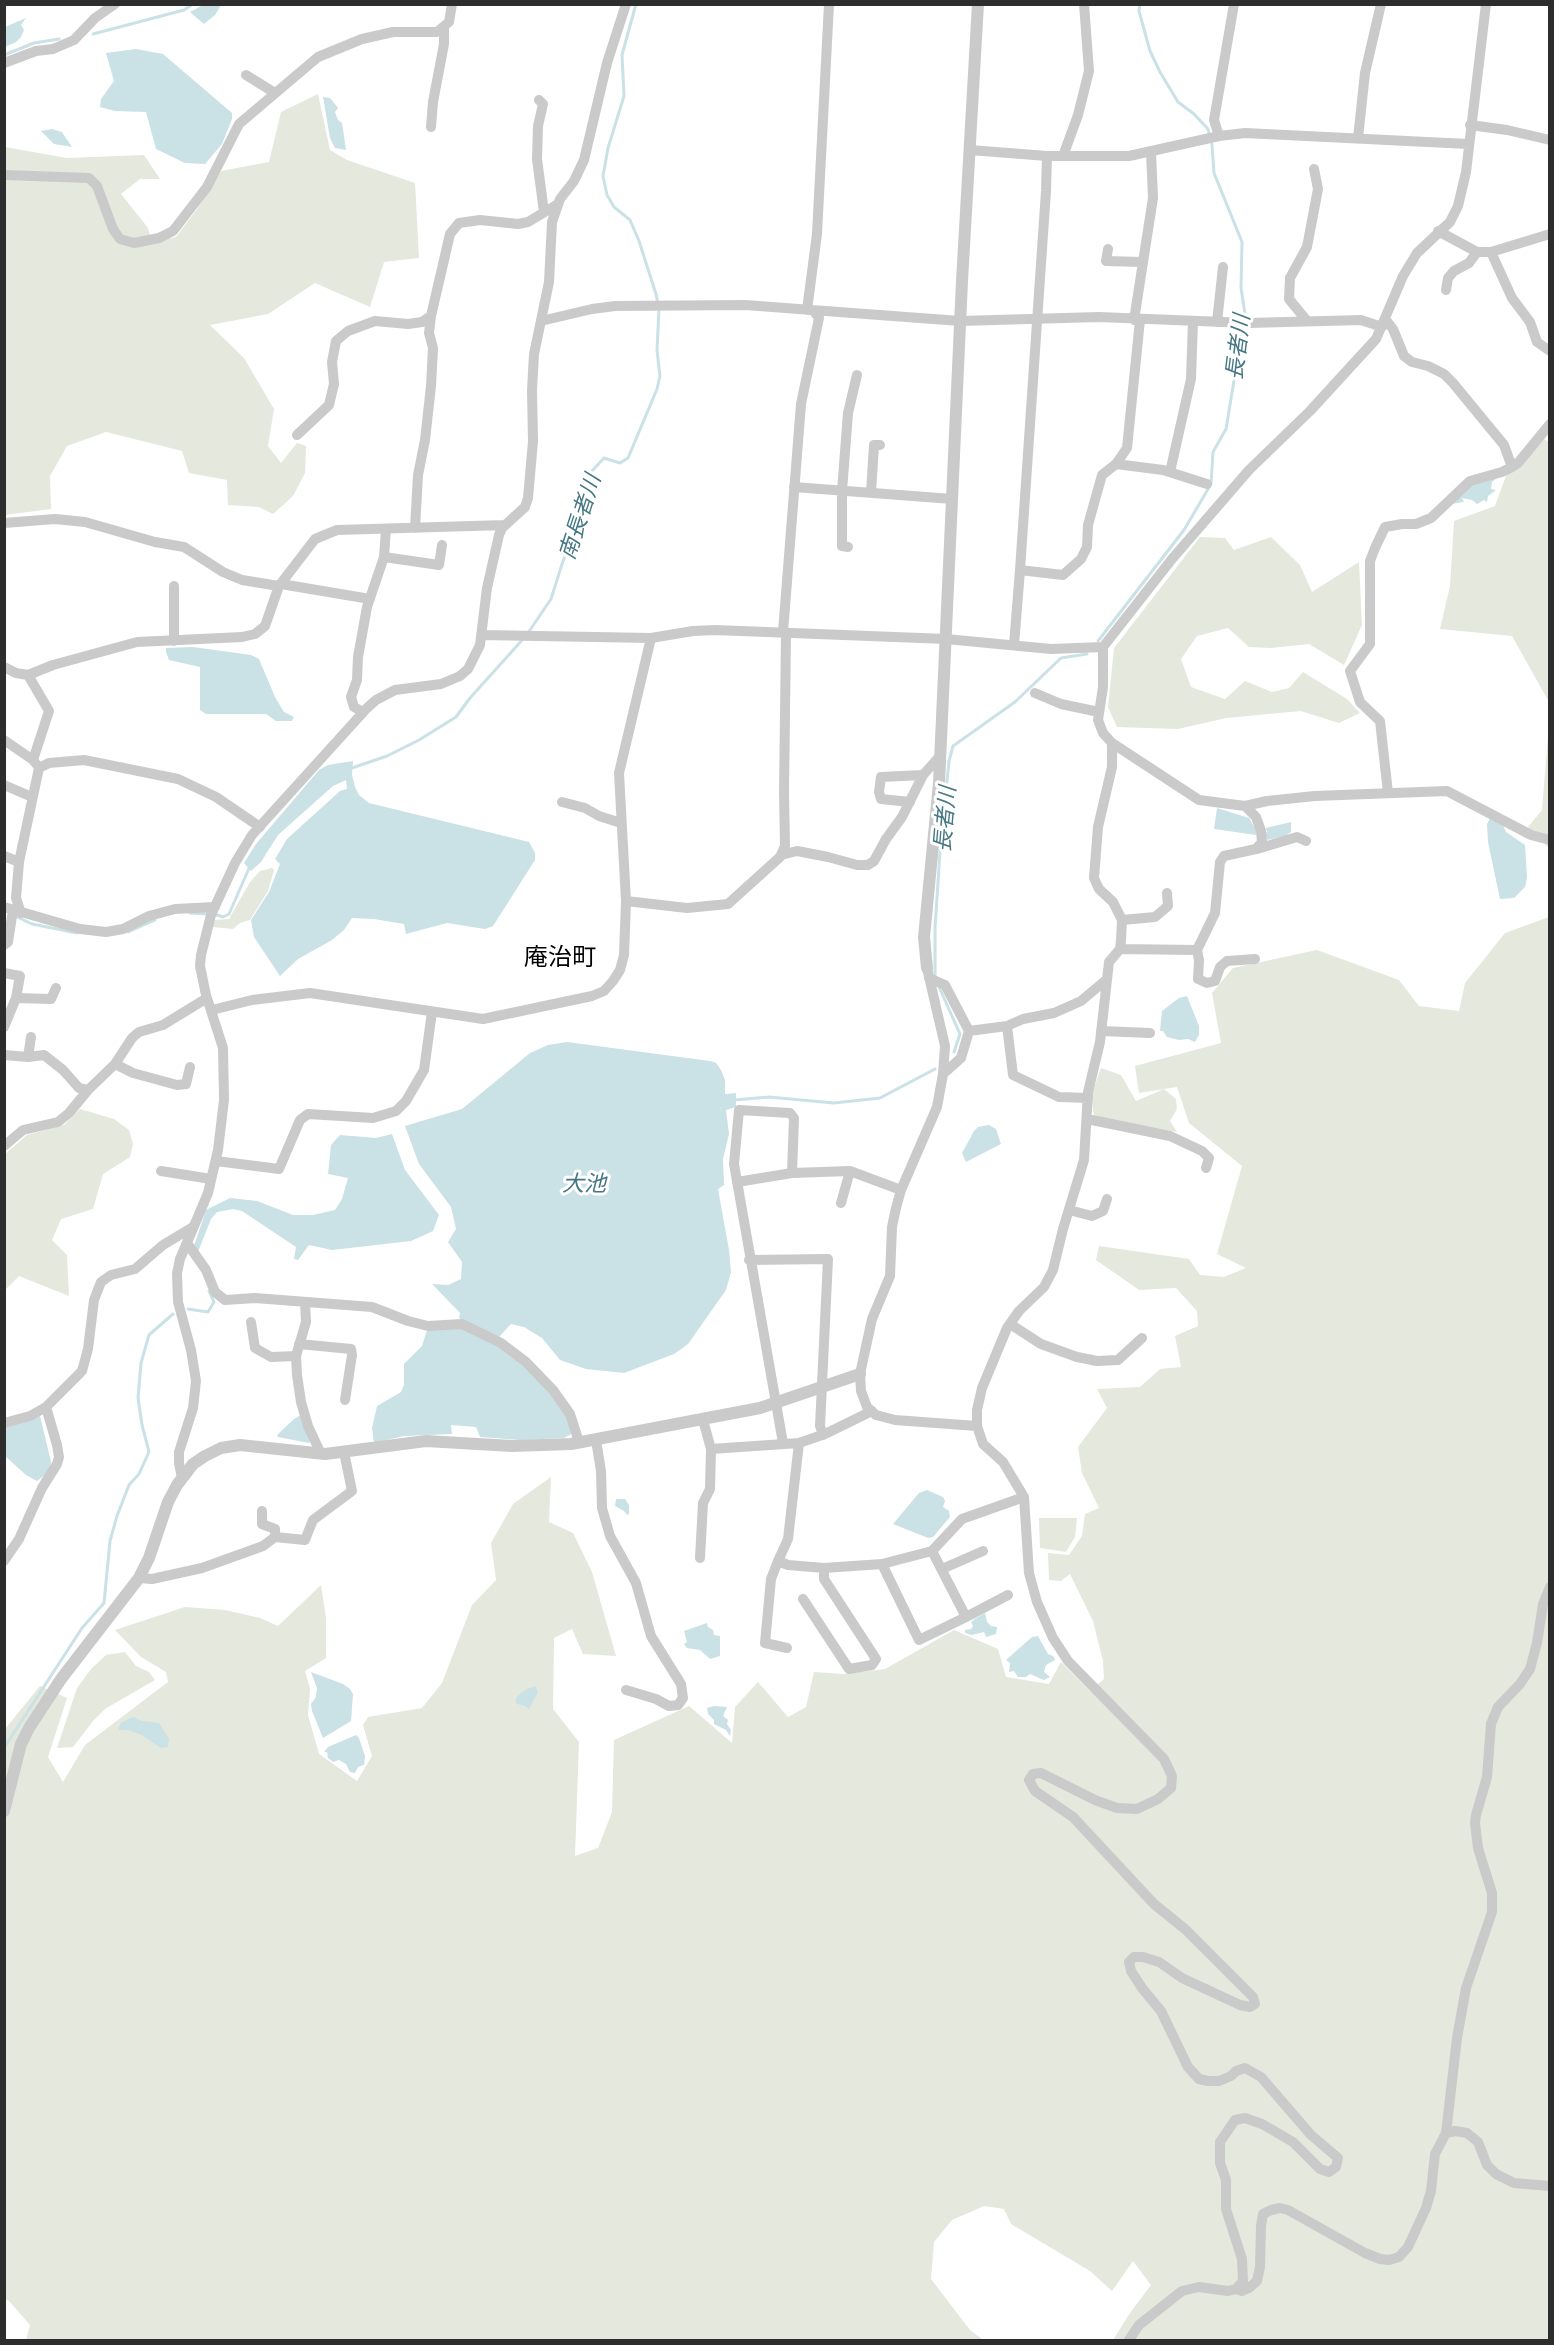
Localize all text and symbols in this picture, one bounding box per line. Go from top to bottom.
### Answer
water label: 長者川 [1221,313,1255,381]
water label: 南長者川 [554,471,606,563]
water label: 長者川 [929,785,961,853]
district label: 庵治町 [524,943,596,971]
water label: 大池 [562,1171,606,1197]

